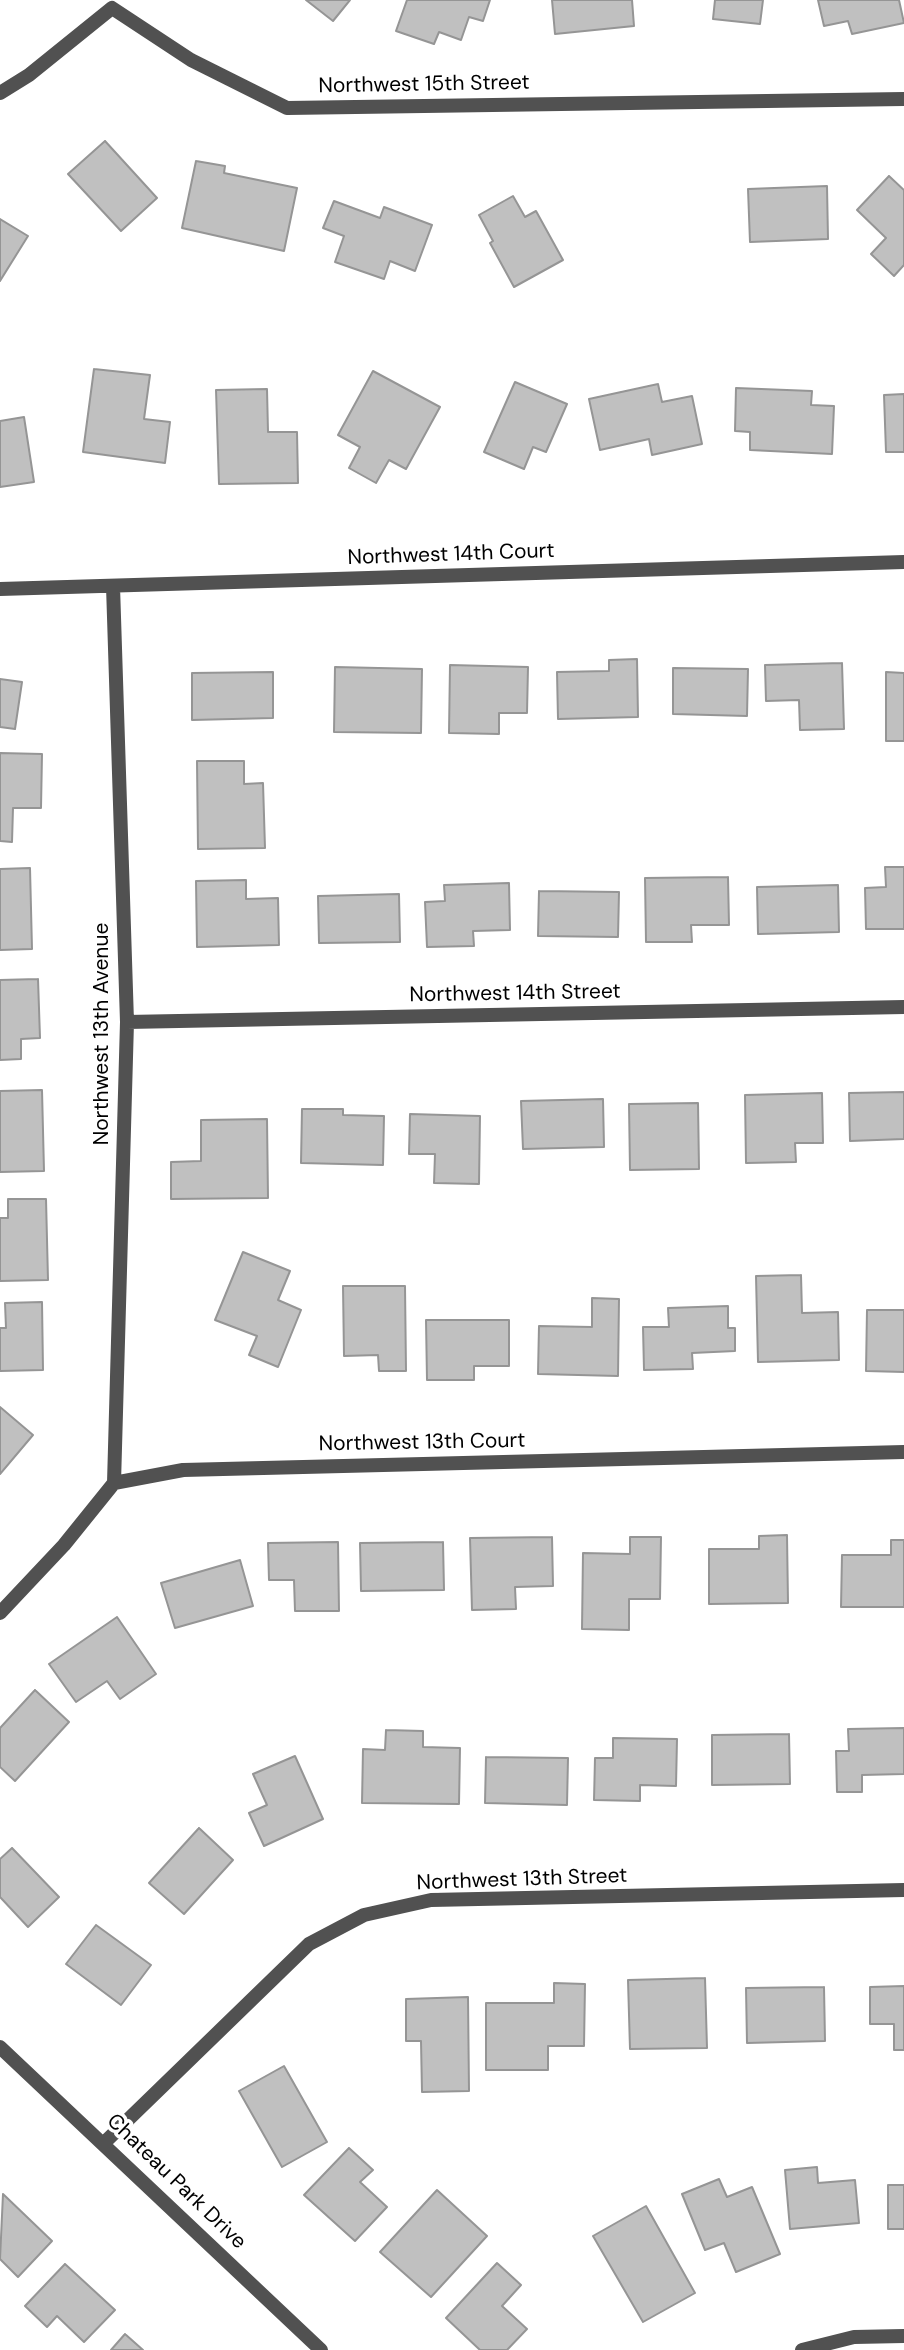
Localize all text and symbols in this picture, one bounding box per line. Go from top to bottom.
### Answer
street label: Northwest 15th Street [318,71,530,99]
street label: Northwest 14th Court [347,539,555,571]
street label: Northwest 13th Avenue [89,923,115,1145]
street label: Northwest 14th Street [409,980,621,1008]
street label: Northwest 13th Court [318,1429,526,1457]
street label: Northwest 13th Street [416,1864,628,1896]
street label: Chateau Park Drive [101,2109,251,2255]

